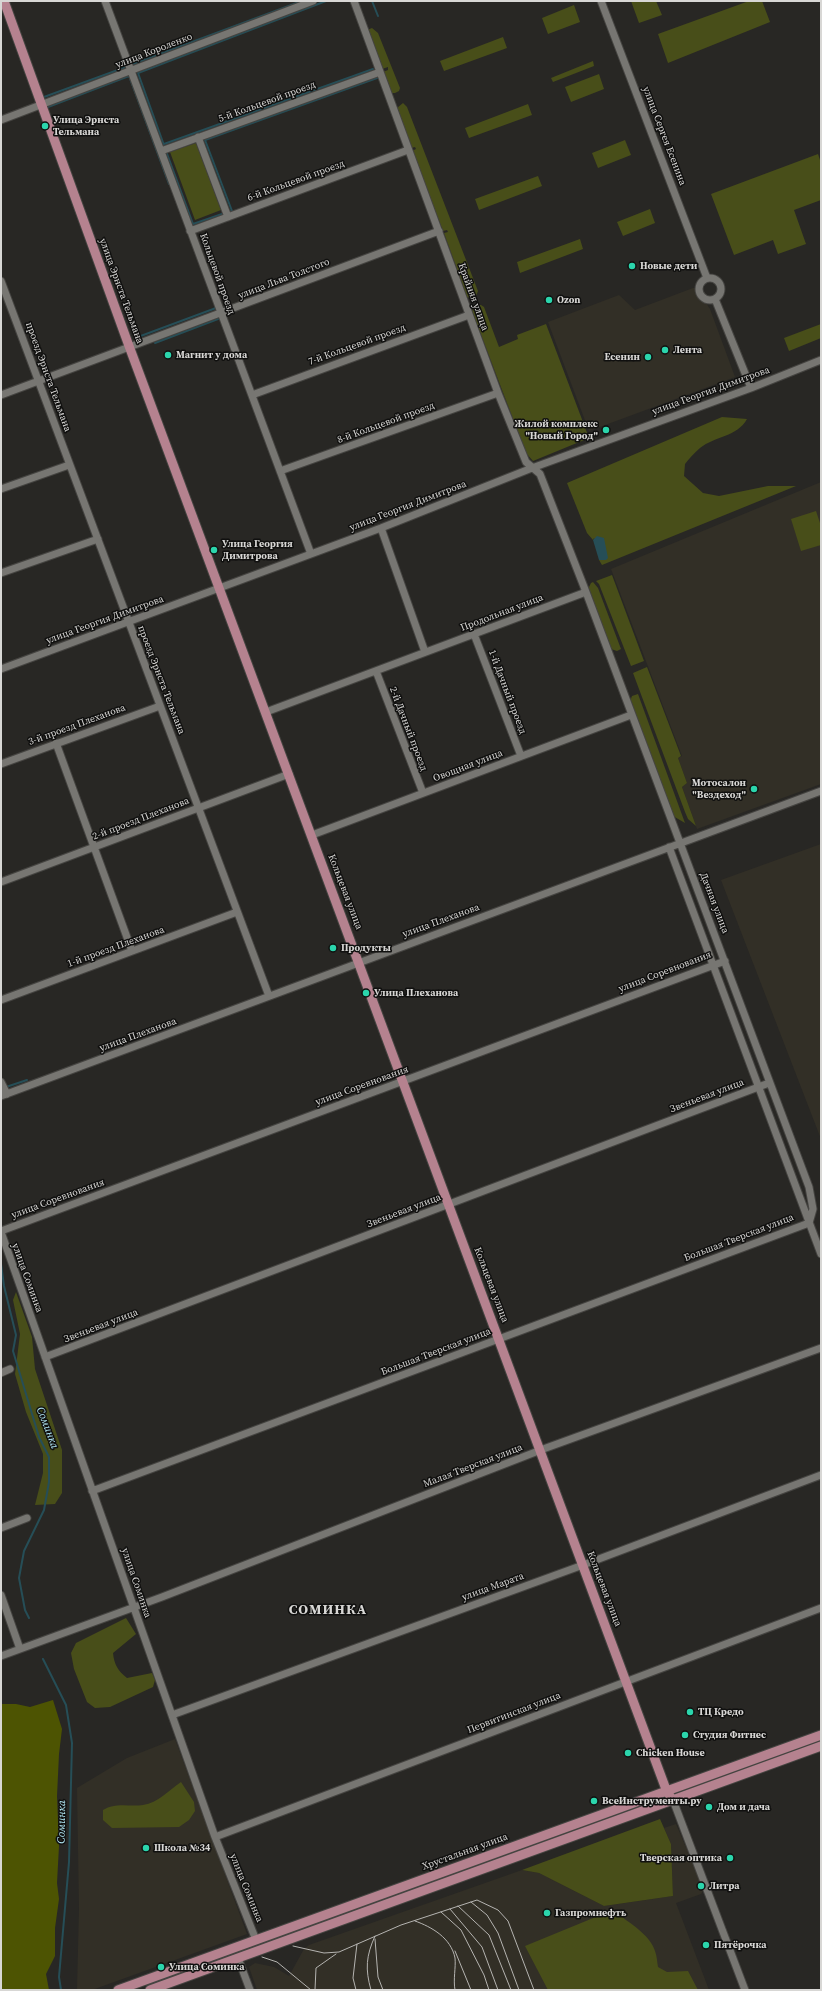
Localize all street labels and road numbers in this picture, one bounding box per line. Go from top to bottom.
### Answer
street label: улица Короленко [114,31,194,71]
street label: 5-й Кольцевой проезд [217,79,317,125]
street label: улица Сергея Есенина [640,85,688,187]
street label: 6-й Кольцевой проезд [246,158,346,204]
street label: Кольцевой проезд [197,232,237,316]
street label: улица Эрнста Тельмана [96,237,146,345]
street label: улица Льва Толстого [237,256,331,302]
street label: Крайняя улица [455,262,491,332]
street label: проезд Эрнста Тельмана [23,321,73,433]
street label: 7-й Кольцевой проезд [307,322,407,368]
street label: улица Георгия Димитрова [651,364,771,418]
street label: 8-й Кольцевой проезд [336,400,436,446]
street label: улица Георгия Димитрова [348,478,468,534]
street label: Продольная улица [459,592,545,634]
street label: улица Георгия Димитрова [45,593,165,647]
street label: проезд Эрнста Тельмана [135,624,187,736]
street label: 1-й Дачный проезд [485,648,529,736]
street label: 2-й Дачный проезд [386,685,430,773]
street label: 3-й проезд Плеханова [27,702,127,748]
street label: Овощная улица [432,747,504,785]
street label: 2-й проезд Плеханова [91,795,191,843]
street label: Кольцевая улица [325,853,365,931]
street label: Дачная улица [697,871,731,935]
street label: улица Плеханова [401,901,481,941]
street label: 1-й проезд Плеханова [66,924,166,970]
street label: улица Соревнования [617,949,713,995]
street label: улица Плеханова [98,1015,178,1055]
street label: улица Соревнования [314,1064,410,1108]
street label: Звеньевая улица [668,1076,746,1116]
street label: улица Соревнования [10,1177,106,1221]
street label: Звеньевая улица [365,1191,443,1231]
street label: Большая Тверская улица [682,1212,796,1264]
street label: улица Соминка [9,1242,45,1314]
street label: Кольцевая улица [471,1246,511,1324]
street label: Звеньевая улица [62,1306,140,1346]
street label: Большая Тверская улица [379,1326,493,1378]
street label: Малая Тверская улица [422,1442,524,1490]
street label: улица Соминка [118,1547,154,1619]
street label: Кольцевая улица [584,1550,624,1628]
street label: улица Марата [460,1570,526,1604]
street label: Первитинская улица [466,1690,562,1736]
street label: Хрустальная улица [421,1831,509,1873]
street label: улица Соминка [227,1852,265,1924]

